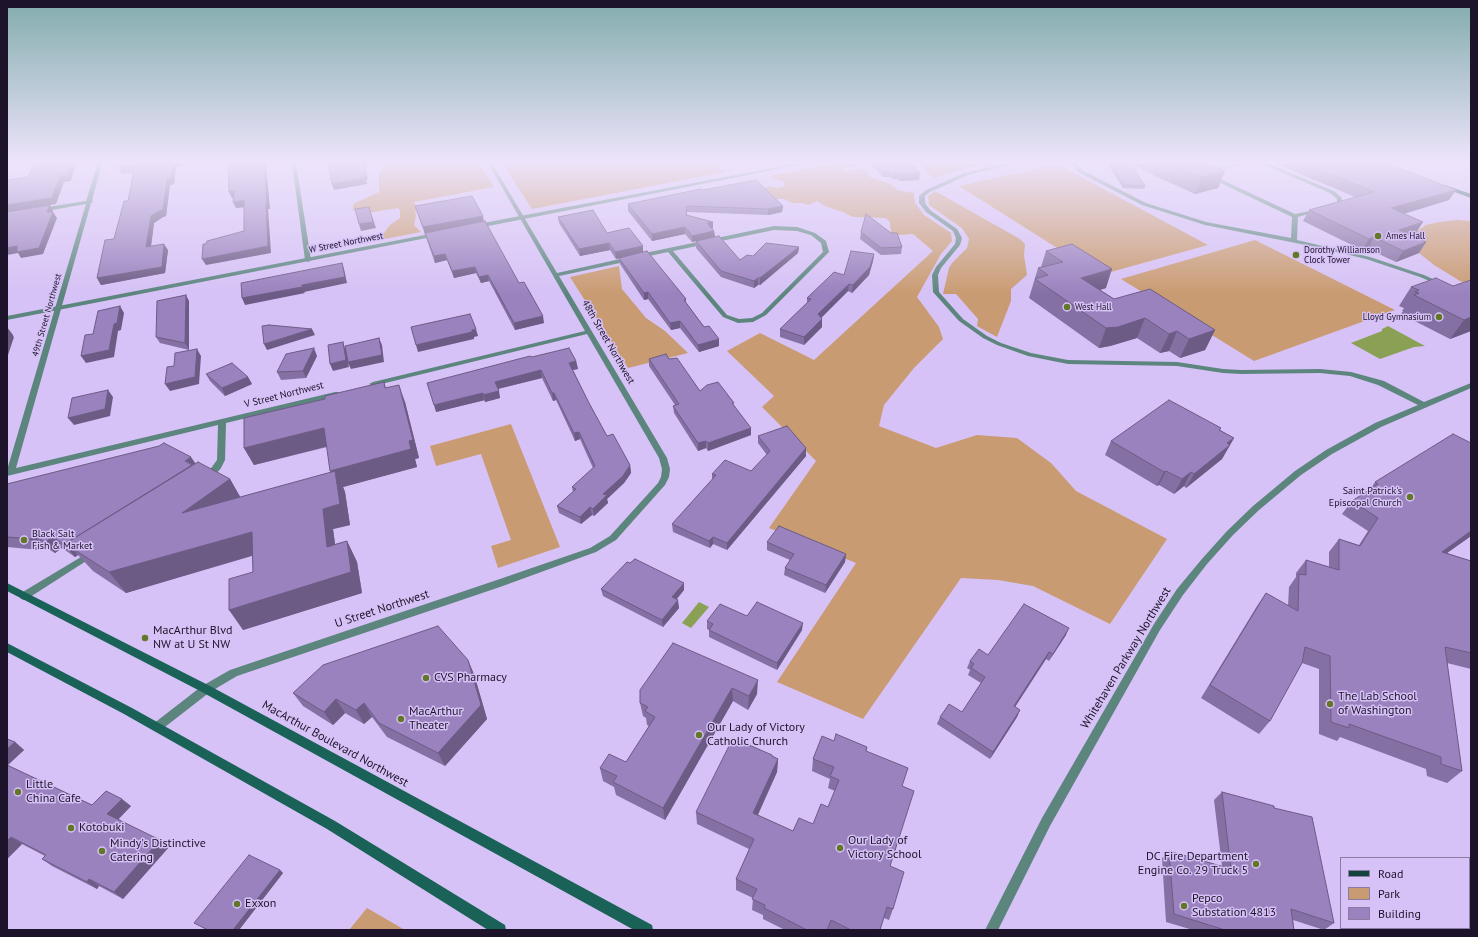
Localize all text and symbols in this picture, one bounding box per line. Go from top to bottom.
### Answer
street label: W Street Northwest [308,231,384,255]
marker: Ames Hall [1373,231,1383,241]
place label: Ames Hall [1386,231,1425,241]
place label: Dorothy Williamson Clock Tower [1304,245,1380,266]
marker: Dorothy Williamson Clock Tower [1291,250,1301,260]
street label: 49th Street Northwest [30,272,64,358]
street label: 48th Street Northwest [579,298,637,386]
marker: West Hall [1062,302,1072,312]
place label: West Hall [1075,302,1112,312]
place label: Lloyd Gymnasium [1363,312,1431,322]
marker: Lloyd Gymnasium [1434,312,1444,322]
street label: V Street Northwest [243,379,325,411]
place label: Saint Patrick's Episcopal Church [1329,485,1402,508]
marker: Saint Patrick's Episcopal Church [1405,492,1415,502]
place label: Black Salt Fish & Market [32,528,92,552]
marker: Black Salt Fish & Market [19,535,29,545]
street label: Whitehaven Parkway Northwest [1078,584,1174,732]
street label: U Street Northwest [333,587,431,631]
place label: MacArthur Blvd NW at U St NW [153,624,232,652]
marker: MacArthur Blvd NW at U St NW [140,633,150,643]
place label: CVS Pharmacy [434,671,507,685]
marker: CVS Pharmacy [421,673,431,683]
place label: The Lab School of Washington [1338,690,1417,718]
street label: MacArthur Boulevard Northwest [259,698,411,790]
marker: The Lab School of Washington [1325,699,1335,709]
place label: MacArthur Theater [409,705,462,733]
marker: MacArthur Theater [396,714,406,724]
place label: Our Lady of Victory Catholic Church [707,721,805,749]
marker: Our Lady of Victory Catholic Church [694,730,704,740]
place label: Little China Cafe [26,778,81,806]
marker: Little China Cafe [13,787,23,797]
place label: Kotobuki [79,821,124,835]
marker: Kotobuki [66,823,76,833]
place label: Our Lady of Victory School [848,834,921,862]
place label: Mindy's Distinctive Catering [110,837,206,865]
marker: Our Lady of Victory School [835,843,845,853]
marker: Mindy's Distinctive Catering [97,846,107,856]
place label: DC Fire Department Engine Co. 29 Truck 5 [1138,850,1248,878]
legend [1340,857,1470,929]
marker: DC Fire Department Engine Co. 29 Truck 5 [1251,859,1261,869]
text: Road [1378,866,1403,881]
text: Park [1378,886,1400,901]
place label: Pepco Substation 4813 [1192,892,1276,920]
place label: Exxon [245,897,276,911]
marker: Exxon [232,899,242,909]
marker: Pepco Substation 4813 [1179,901,1189,911]
text: Building [1378,906,1421,921]

